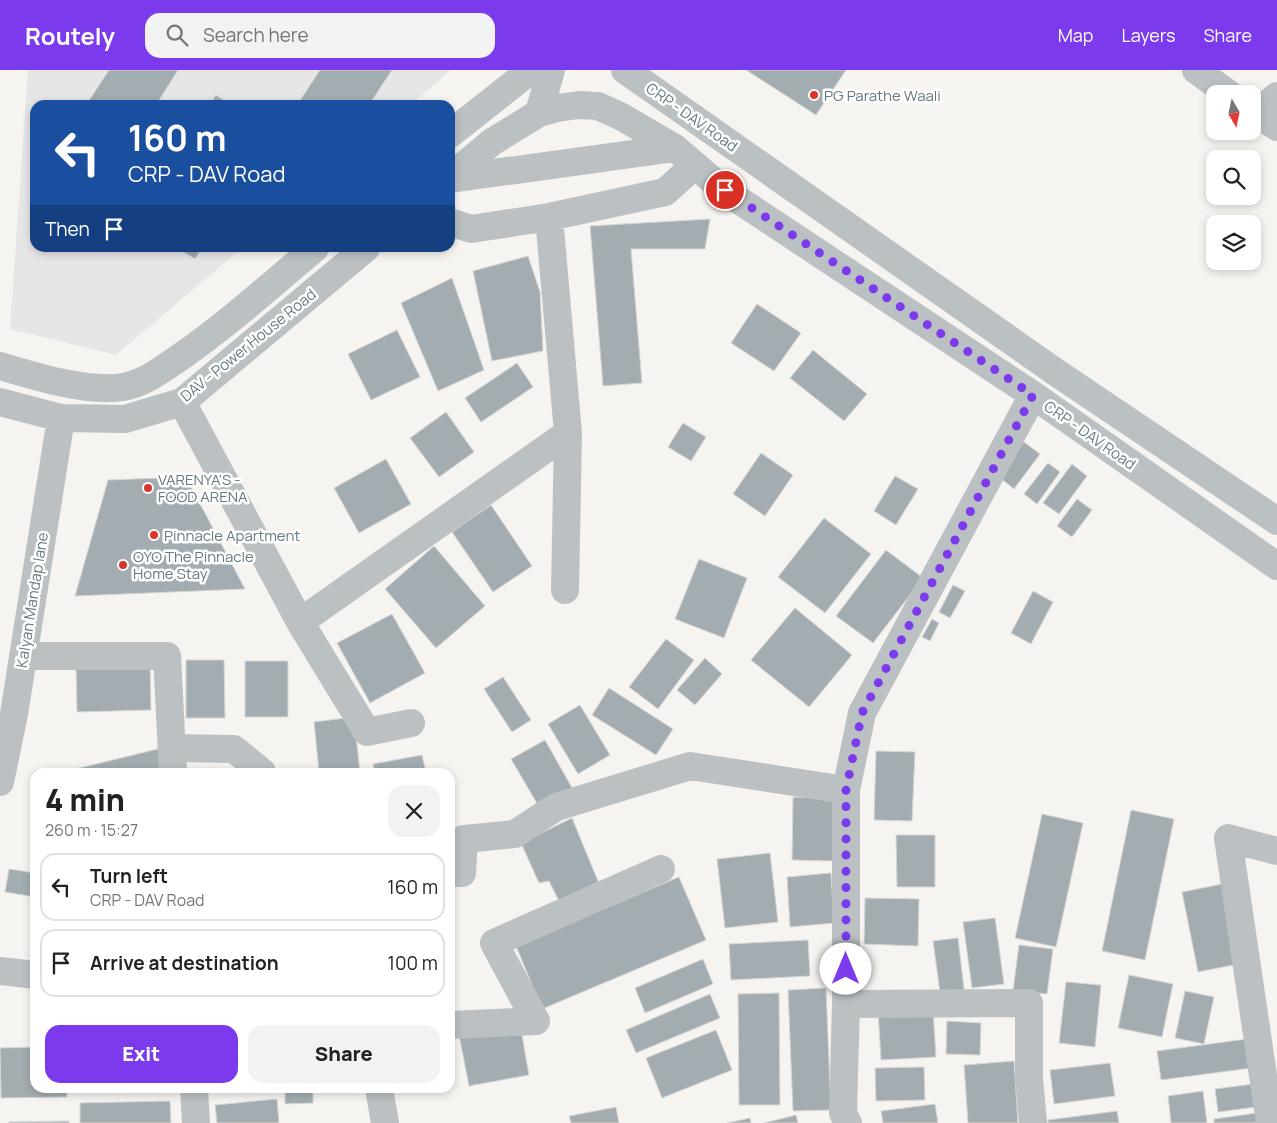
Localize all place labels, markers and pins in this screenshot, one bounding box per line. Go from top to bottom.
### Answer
place label: PG Parathe Waali [824,85,941,106]
marker: PG Parathe Waali [808,89,820,101]
pin [704,169,746,211]
place label: VARENYA'S - FOOD ARENA [158,469,248,507]
marker: VARENYA'S - FOOD ARENA [142,482,154,494]
place label: Pinnacle Apartment [164,525,300,546]
marker: Pinnacle Apartment [148,529,160,541]
place label: OYO The Pinnacle Home Stay [133,546,254,584]
marker: OYO The Pinnacle Home Stay [117,559,129,571]

